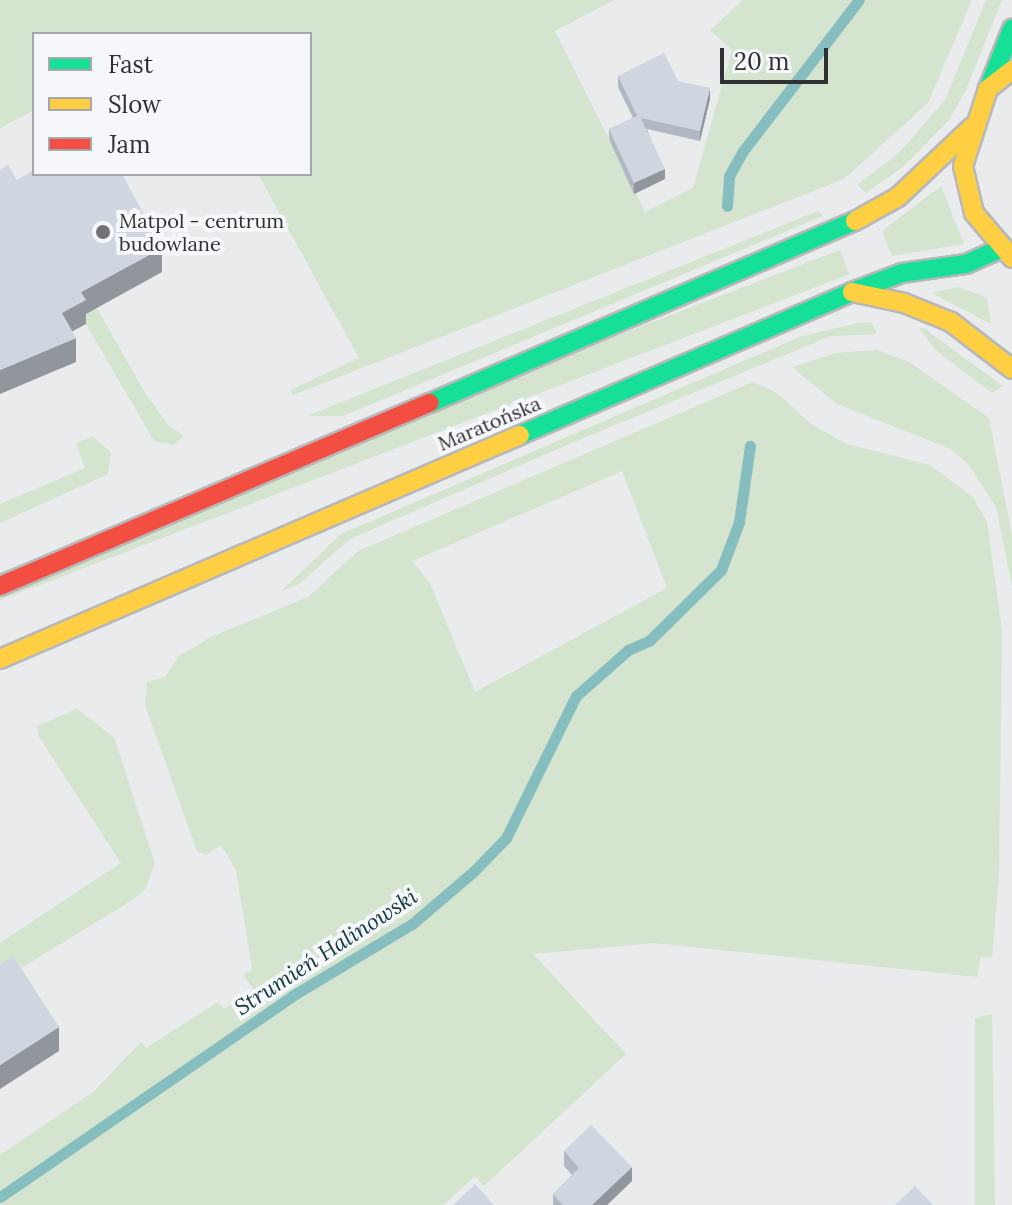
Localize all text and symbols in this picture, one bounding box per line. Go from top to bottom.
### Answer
legend [32,32,312,176]
scale bar [724,32,832,82]
text: 20 m [734,46,790,77]
text: Fast [108,49,153,80]
text: Slow [108,89,161,120]
text: Jam [108,129,150,160]
place label: Matpol - centrum budowlane [119,208,284,255]
marker: Matpol - centrum budowlane [94,223,112,241]
street label: Maratońska [434,391,544,455]
water label: Strumień Halinowski [230,883,422,1021]

